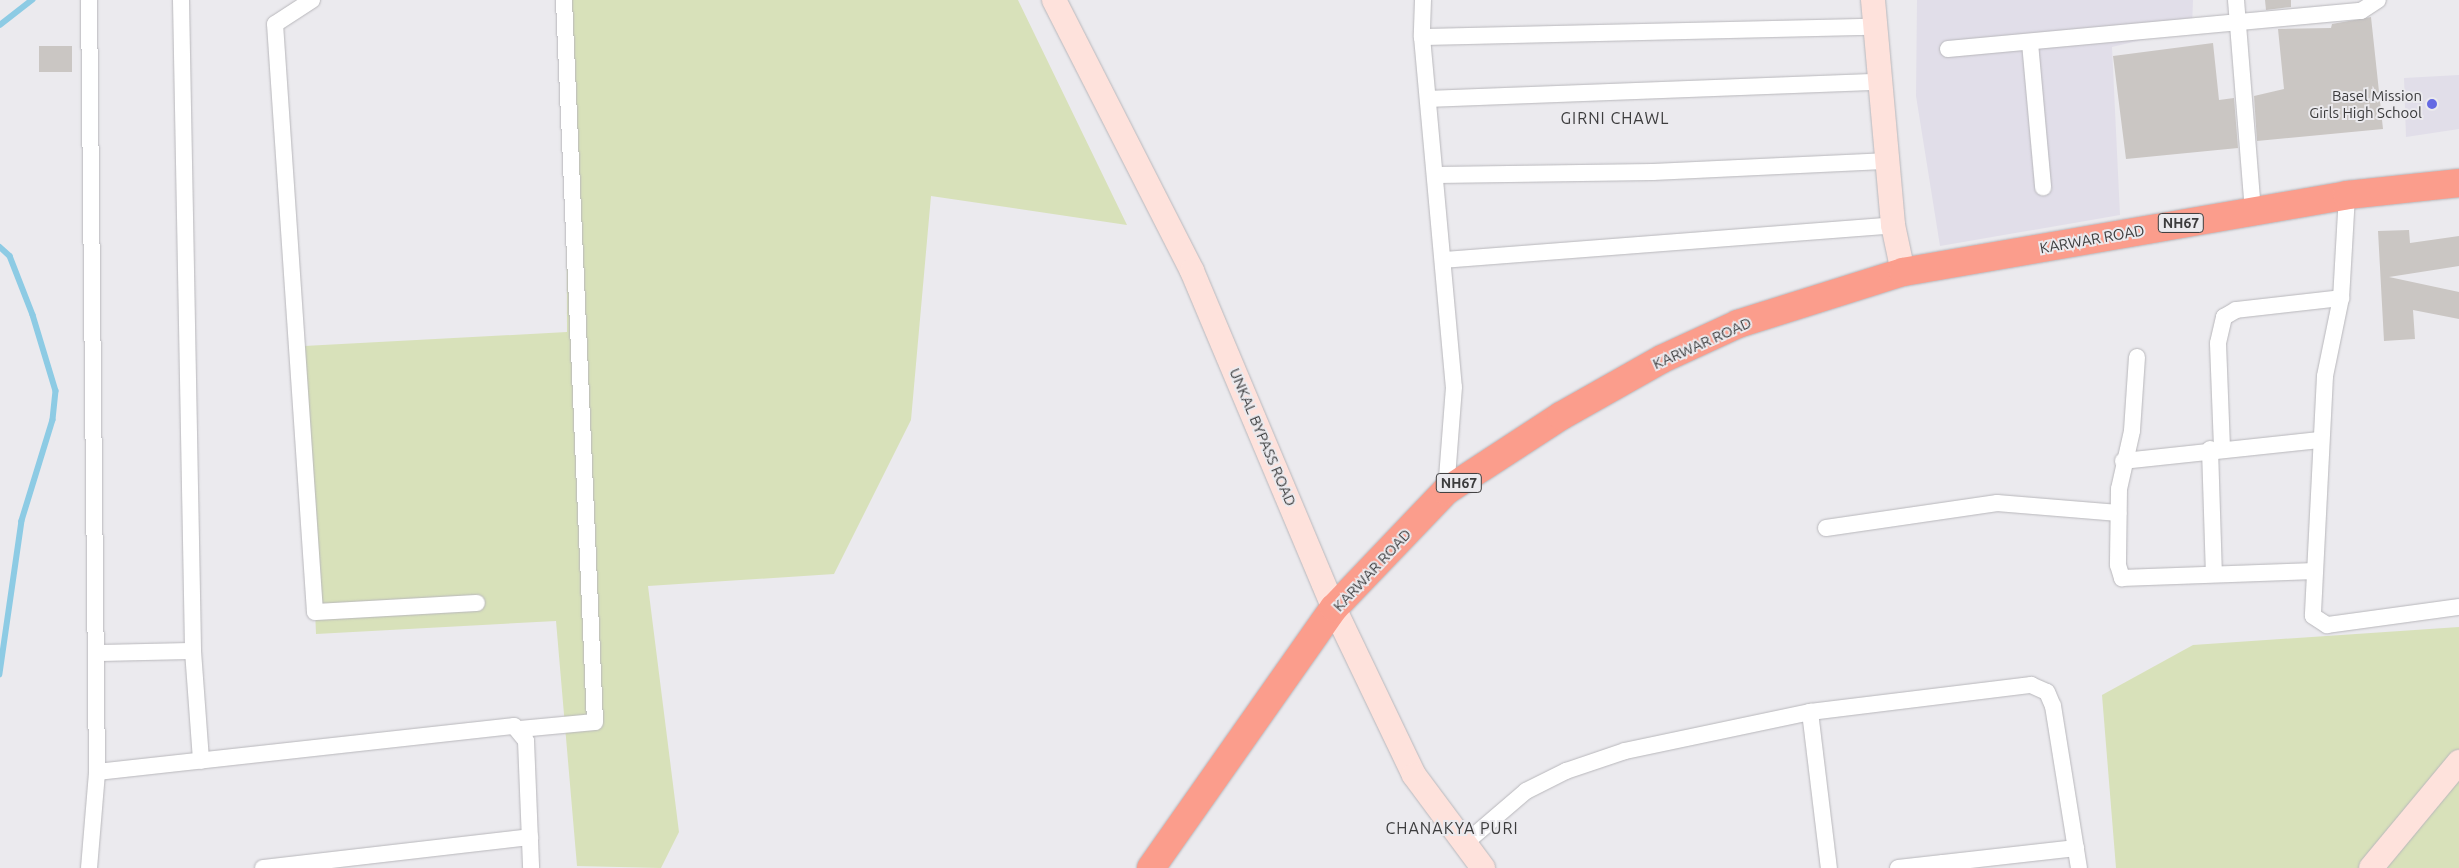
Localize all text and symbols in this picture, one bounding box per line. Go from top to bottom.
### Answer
place label: Basel Mission Girls High School [2309,86,2422,121]
marker: Basel Mission Girls High School [2426,98,2438,110]
district label: GIRNI CHAWL [1559,108,1671,128]
road number: NH67 [2157,212,2205,234]
street label: KARWAR ROAD [2038,221,2146,257]
street label: KARWAR ROAD [1650,313,1754,373]
street label: UNKAL BYPASS ROAD [1226,365,1300,509]
road number: NH67 [1435,472,1483,494]
street label: KARWAR ROAD [1329,525,1415,615]
district label: CHANAKYA PURI [1384,818,1520,838]

